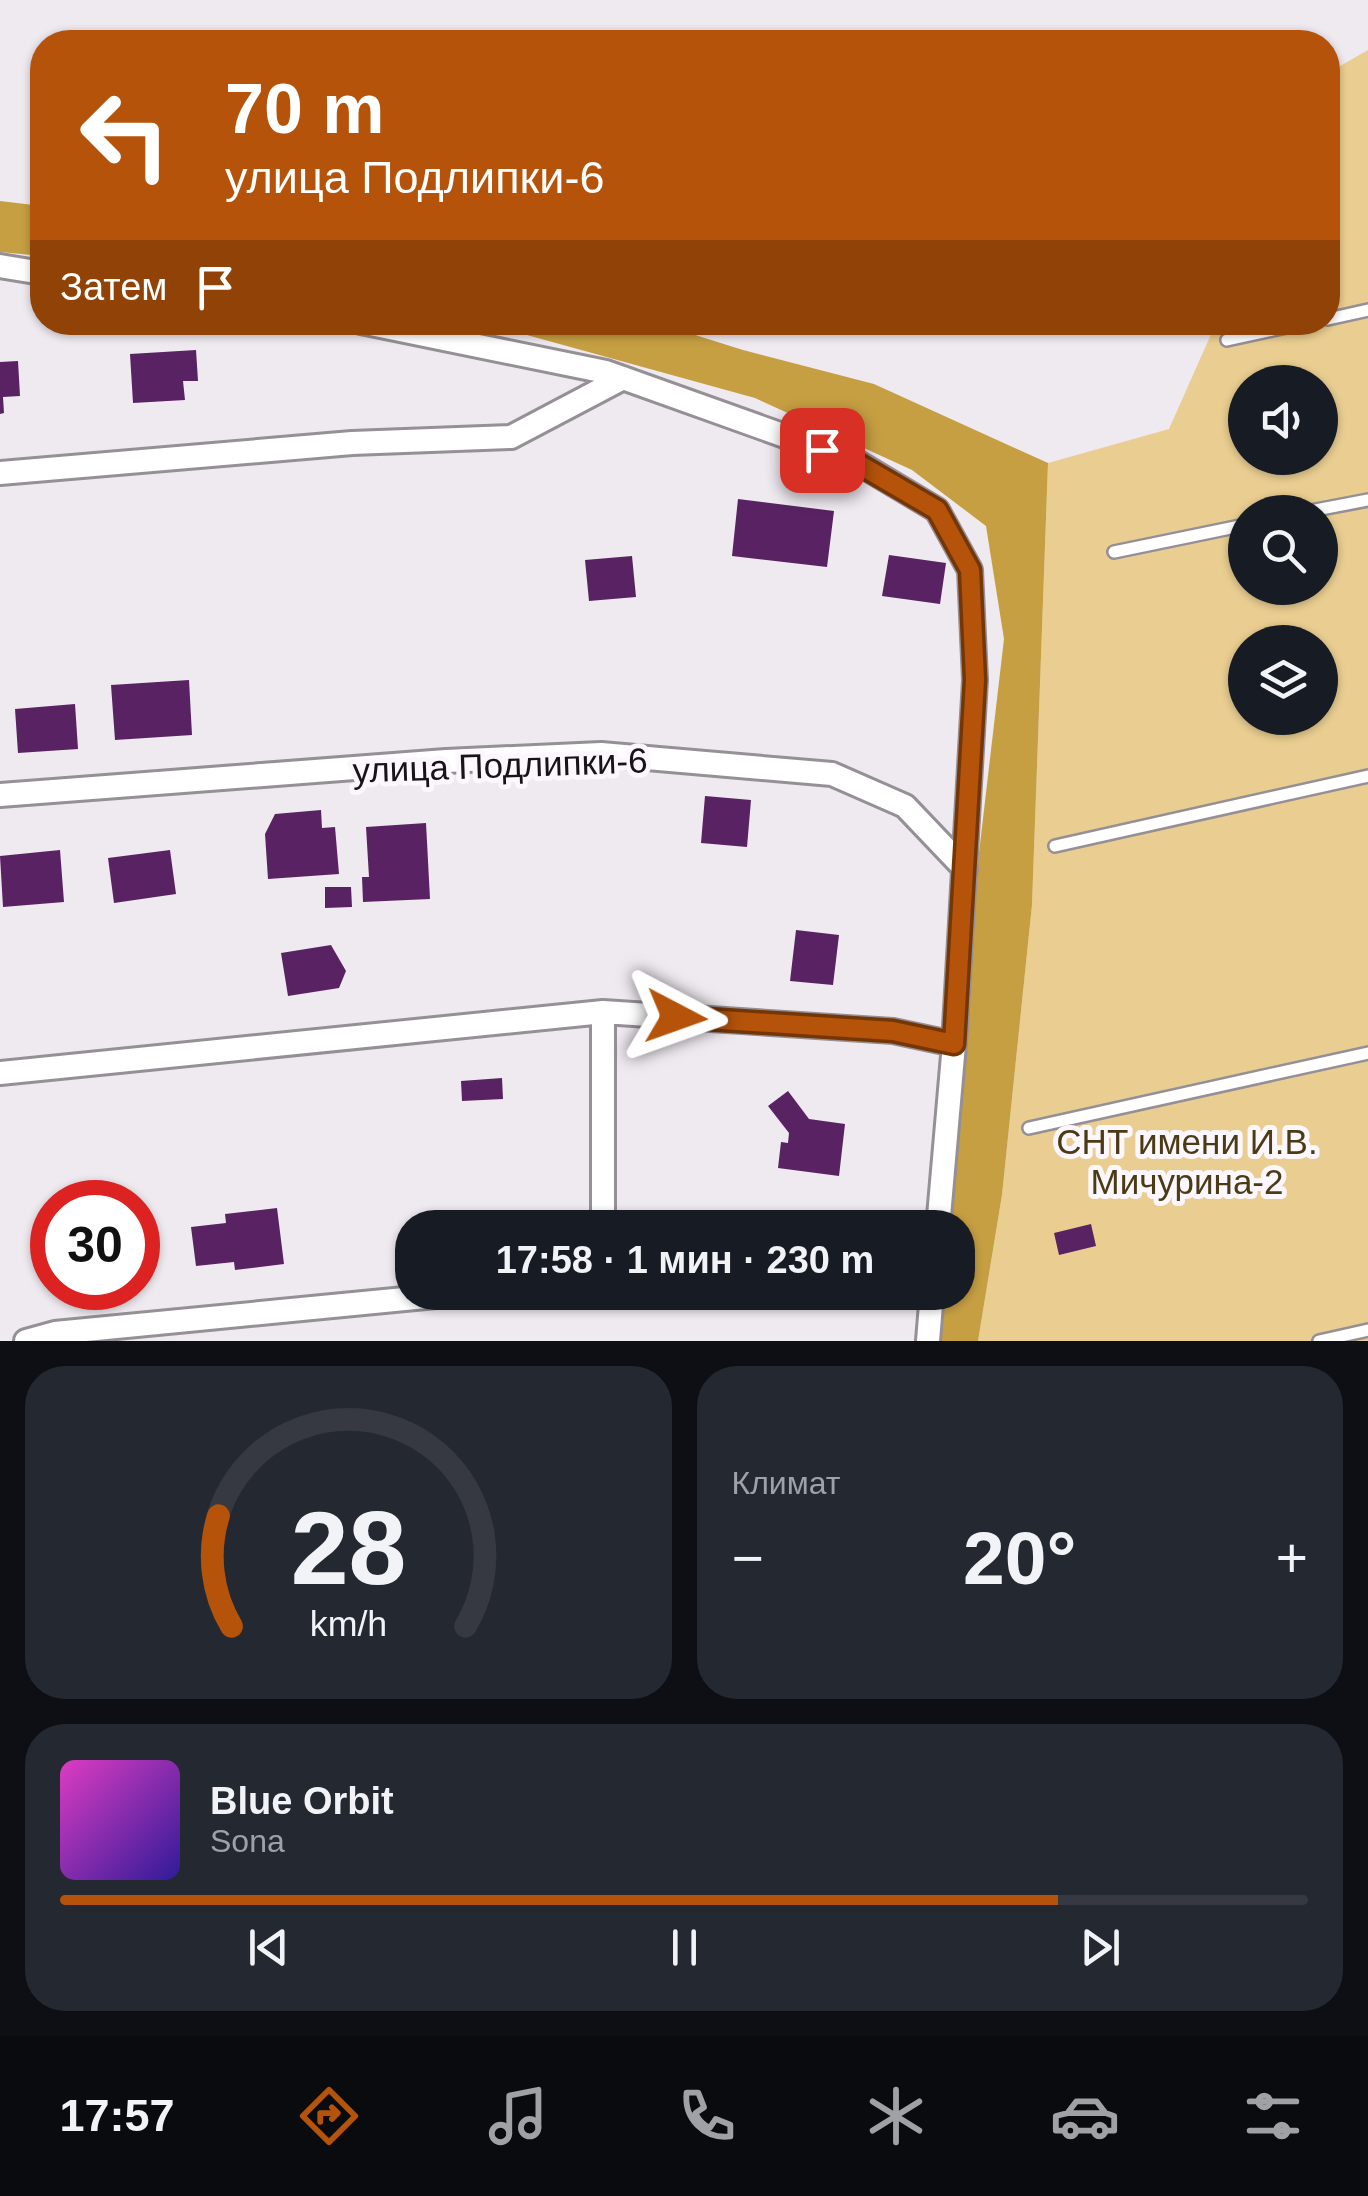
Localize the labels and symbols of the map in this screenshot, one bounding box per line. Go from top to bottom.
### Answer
pin [780,408,865,493]
street label: улица Подлипки-6 [352,740,648,790]
position arrow [624,965,728,1069]
park label: СНТ имени И.В. Мичурина-2 [1056,1122,1318,1201]
speed limit sign: 30 [30,1180,160,1310]

